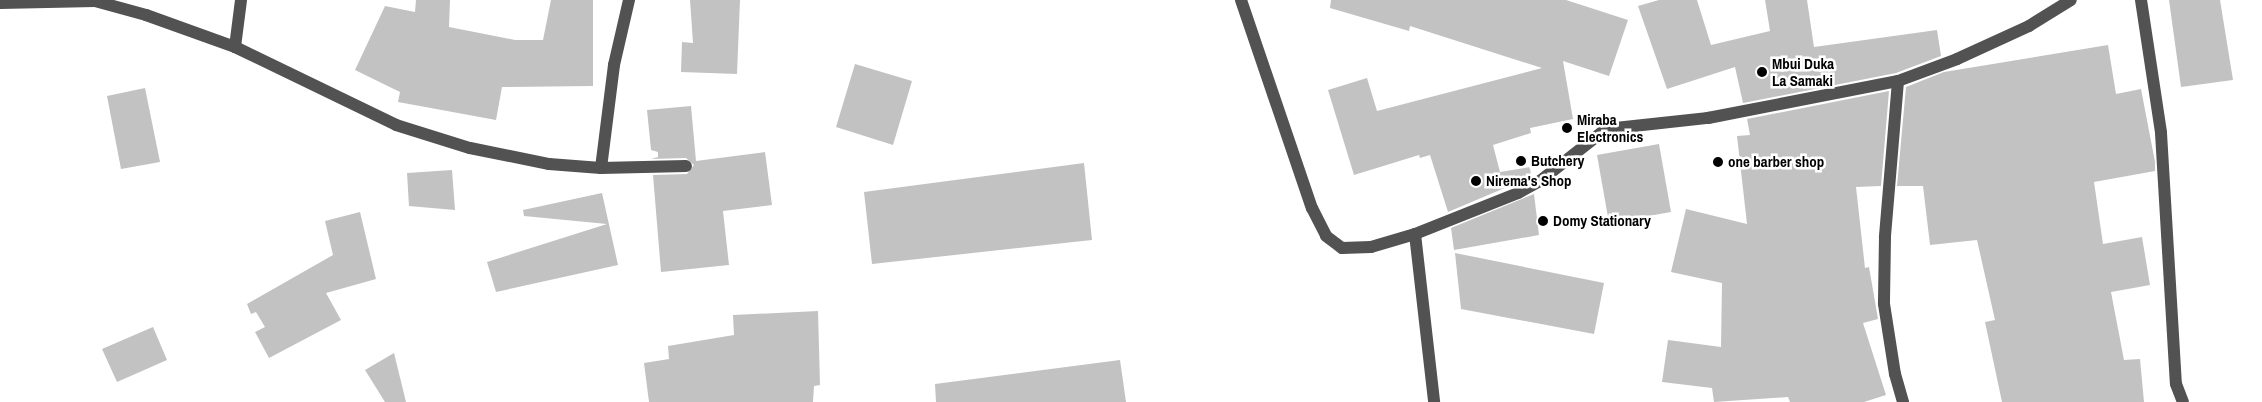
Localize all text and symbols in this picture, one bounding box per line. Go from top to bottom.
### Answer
place label: Mbui Duka La Samaki [1772,54,1834,89]
marker: Mbui Duka La Samaki [1756,66,1768,78]
place label: Miraba Electronics [1577,110,1643,145]
marker: Miraba Electronics [1561,122,1573,134]
place label: Butchery [1531,152,1584,170]
place label: one barber shop [1728,153,1824,171]
marker: Butchery [1515,155,1527,167]
marker: one barber shop [1712,156,1724,168]
place label: Nirema's Shop [1486,172,1572,190]
marker: Nirema's Shop [1470,175,1482,187]
place label: Domy Stationary [1553,212,1651,230]
marker: Domy Stationary [1537,215,1549,227]

